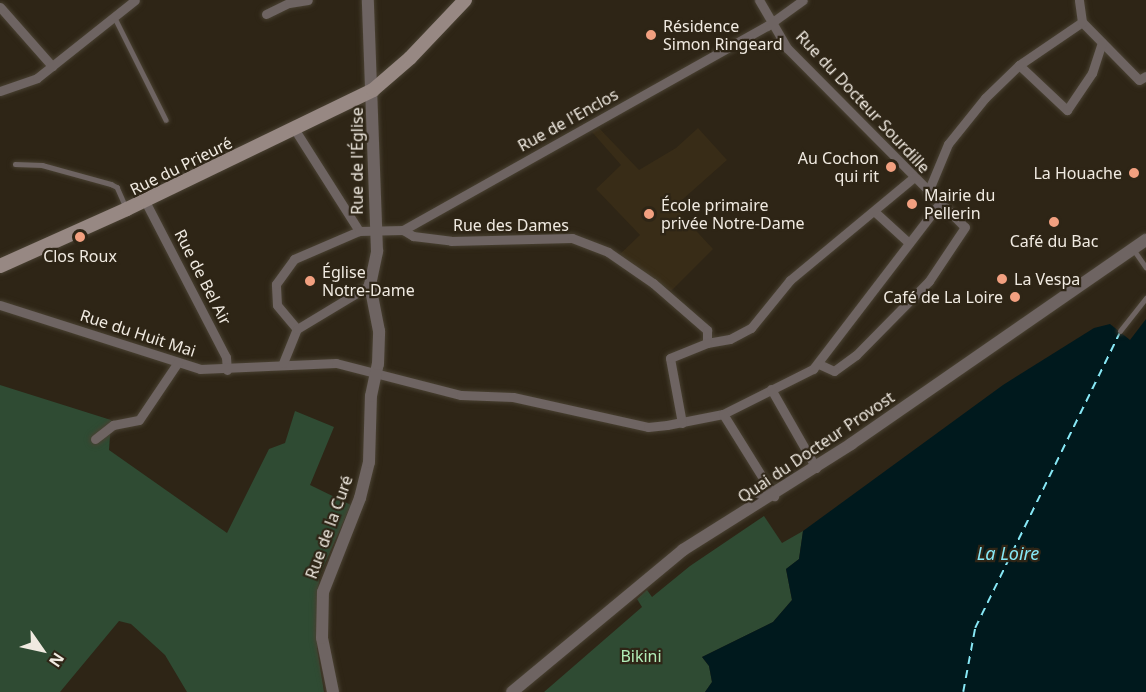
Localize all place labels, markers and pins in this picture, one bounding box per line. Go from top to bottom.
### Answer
place label: Résidence Simon Ringeard [663,16,783,54]
marker: Résidence Simon Ringeard [644,28,658,42]
place label: Au Cochon qui rit [798,148,879,186]
marker: Au Cochon qui rit [884,160,898,174]
place label: La Houache [1033,163,1122,183]
marker: La Houache [1127,166,1141,180]
place label: Mairie du Pellerin [924,185,995,223]
place label: École primaire privée Notre-Dame [661,195,805,233]
marker: Mairie du Pellerin [905,197,919,211]
marker: École primaire privée Notre-Dame [642,207,656,221]
marker: Café du Bac [1047,215,1061,229]
marker: Clos Roux [73,230,87,244]
place label: Café du Bac [1010,231,1098,251]
place label: Clos Roux [43,246,117,266]
place label: Église Notre-Dame [322,262,415,300]
place label: La Vespa [1014,269,1080,289]
marker: La Vespa [995,272,1009,286]
marker: Église Notre-Dame [303,274,317,288]
place label: Café de La Loire [883,287,1003,307]
marker: Café de La Loire [1008,290,1022,304]

